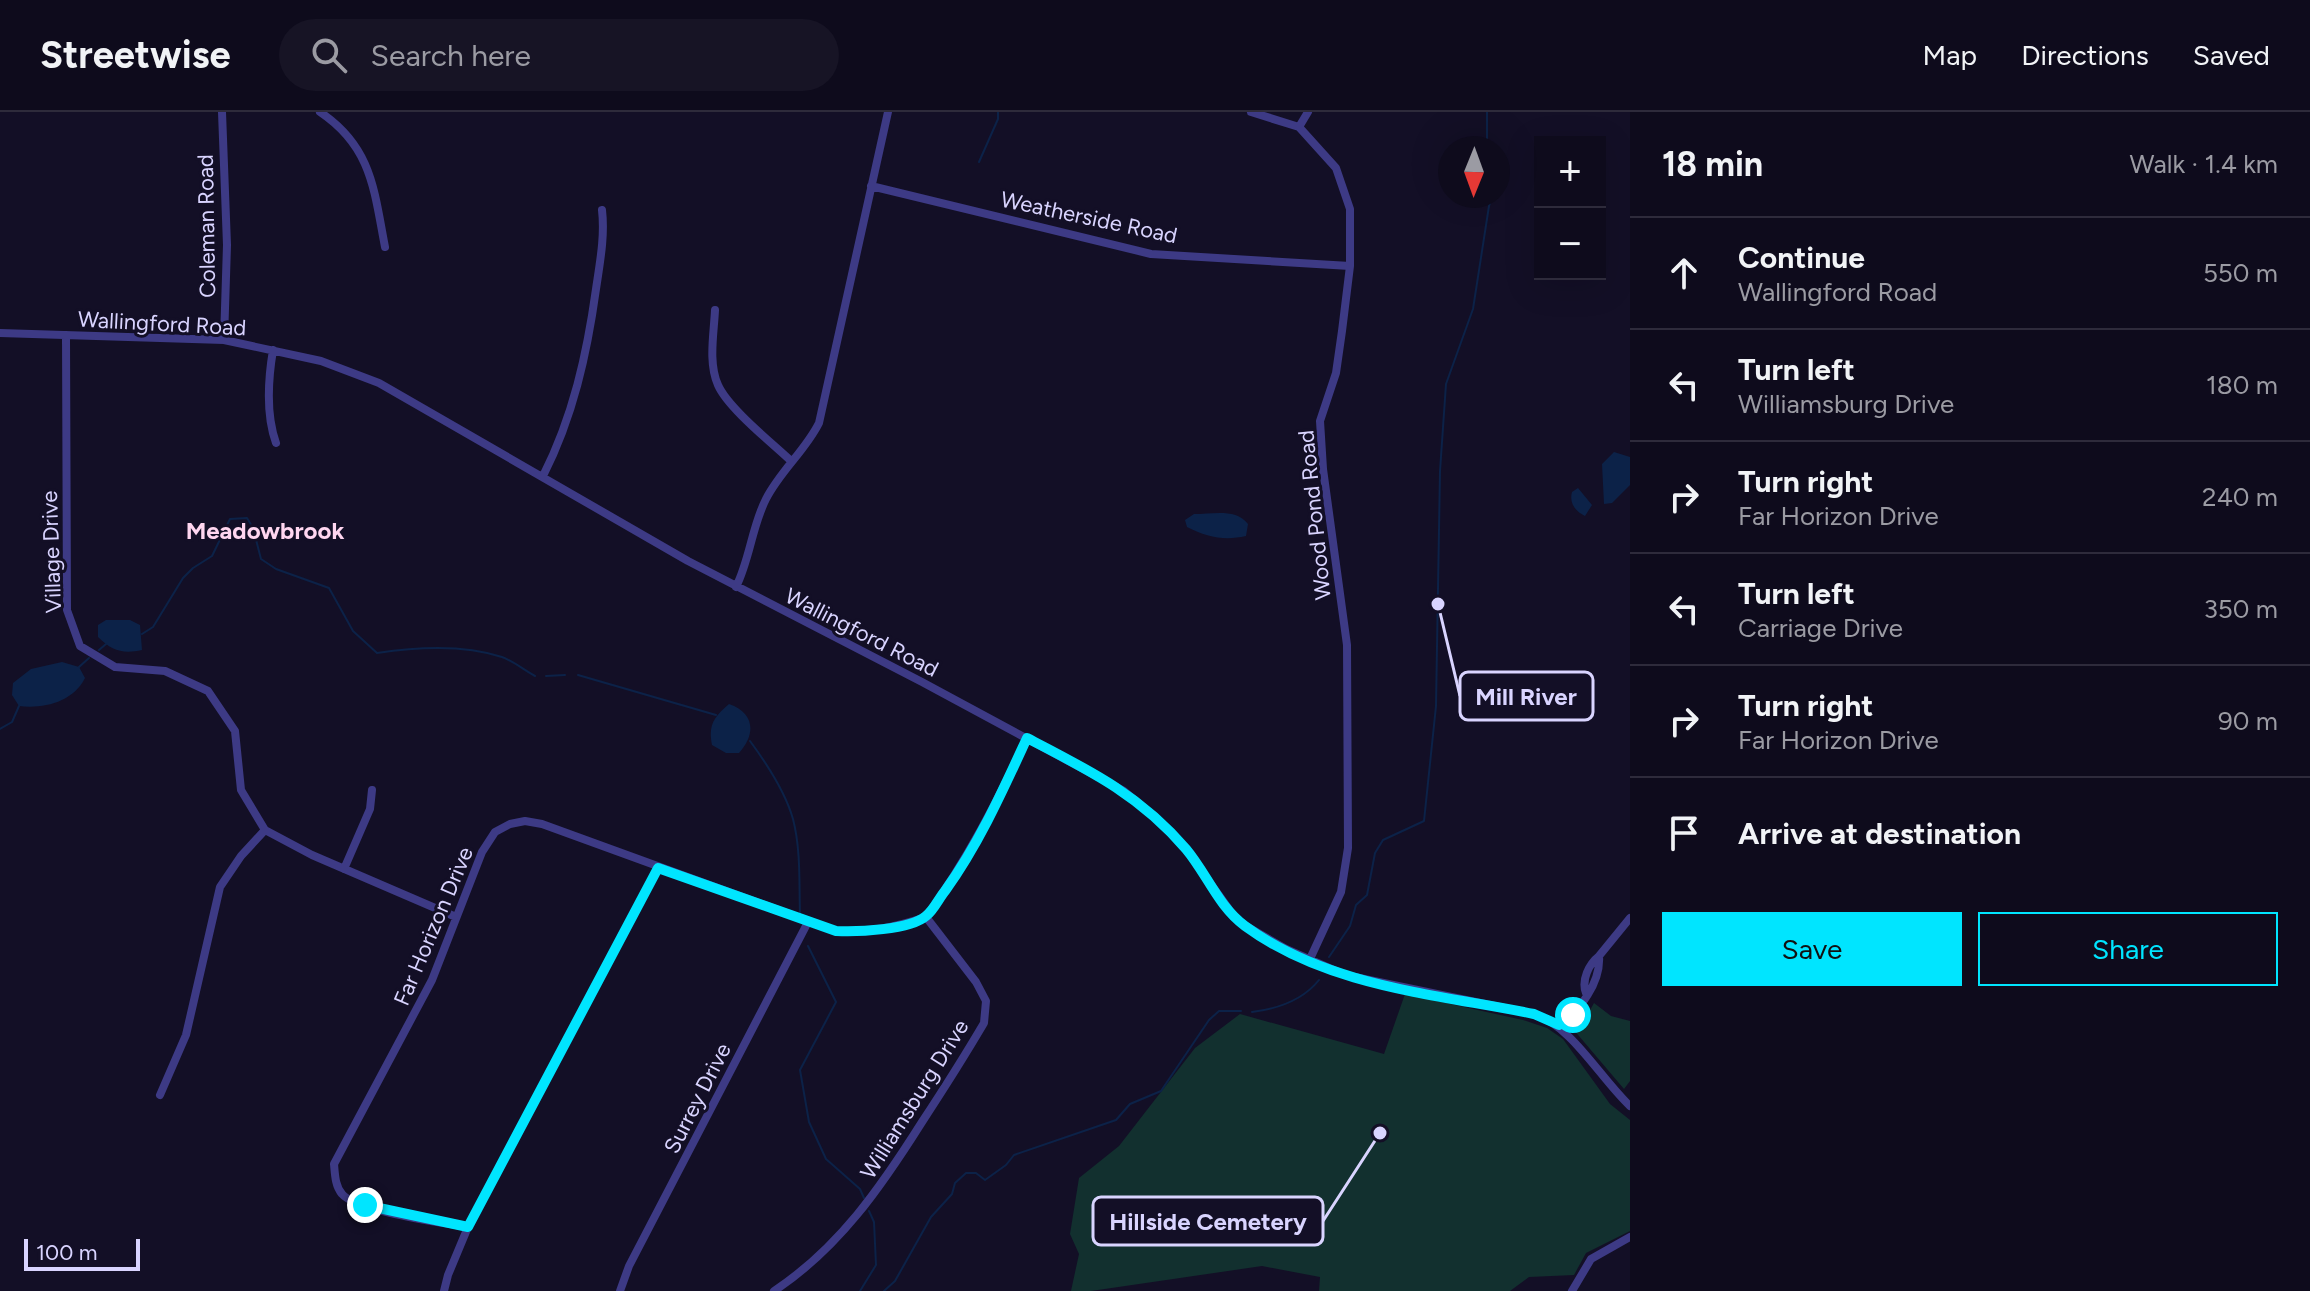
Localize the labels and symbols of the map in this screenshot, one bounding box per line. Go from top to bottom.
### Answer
north arrow [1438,136,1510,208]
street label: Coleman Road [192,154,221,298]
street label: Weatherside Road [998,186,1180,249]
street label: Wallingford Road [77,306,247,341]
street label: Wood Pond Road [1292,429,1337,601]
street label: Village Drive [36,490,67,614]
district label: Meadowbrook [186,516,344,545]
street label: Wallingford Road [781,582,943,683]
callout: Mill River [1460,672,1593,720]
text: Mill River [1475,682,1577,711]
street label: Far Horizon Drive [388,843,479,1010]
route start [1555,997,1591,1033]
street label: Williamsburg Drive [854,1015,974,1184]
street label: Surrey Drive [658,1039,737,1158]
route end [347,1187,383,1223]
callout: Hillside Cemetery [1093,1197,1323,1245]
text: Hillside Cemetery [1109,1207,1307,1236]
scale bar [24,1235,140,1271]

